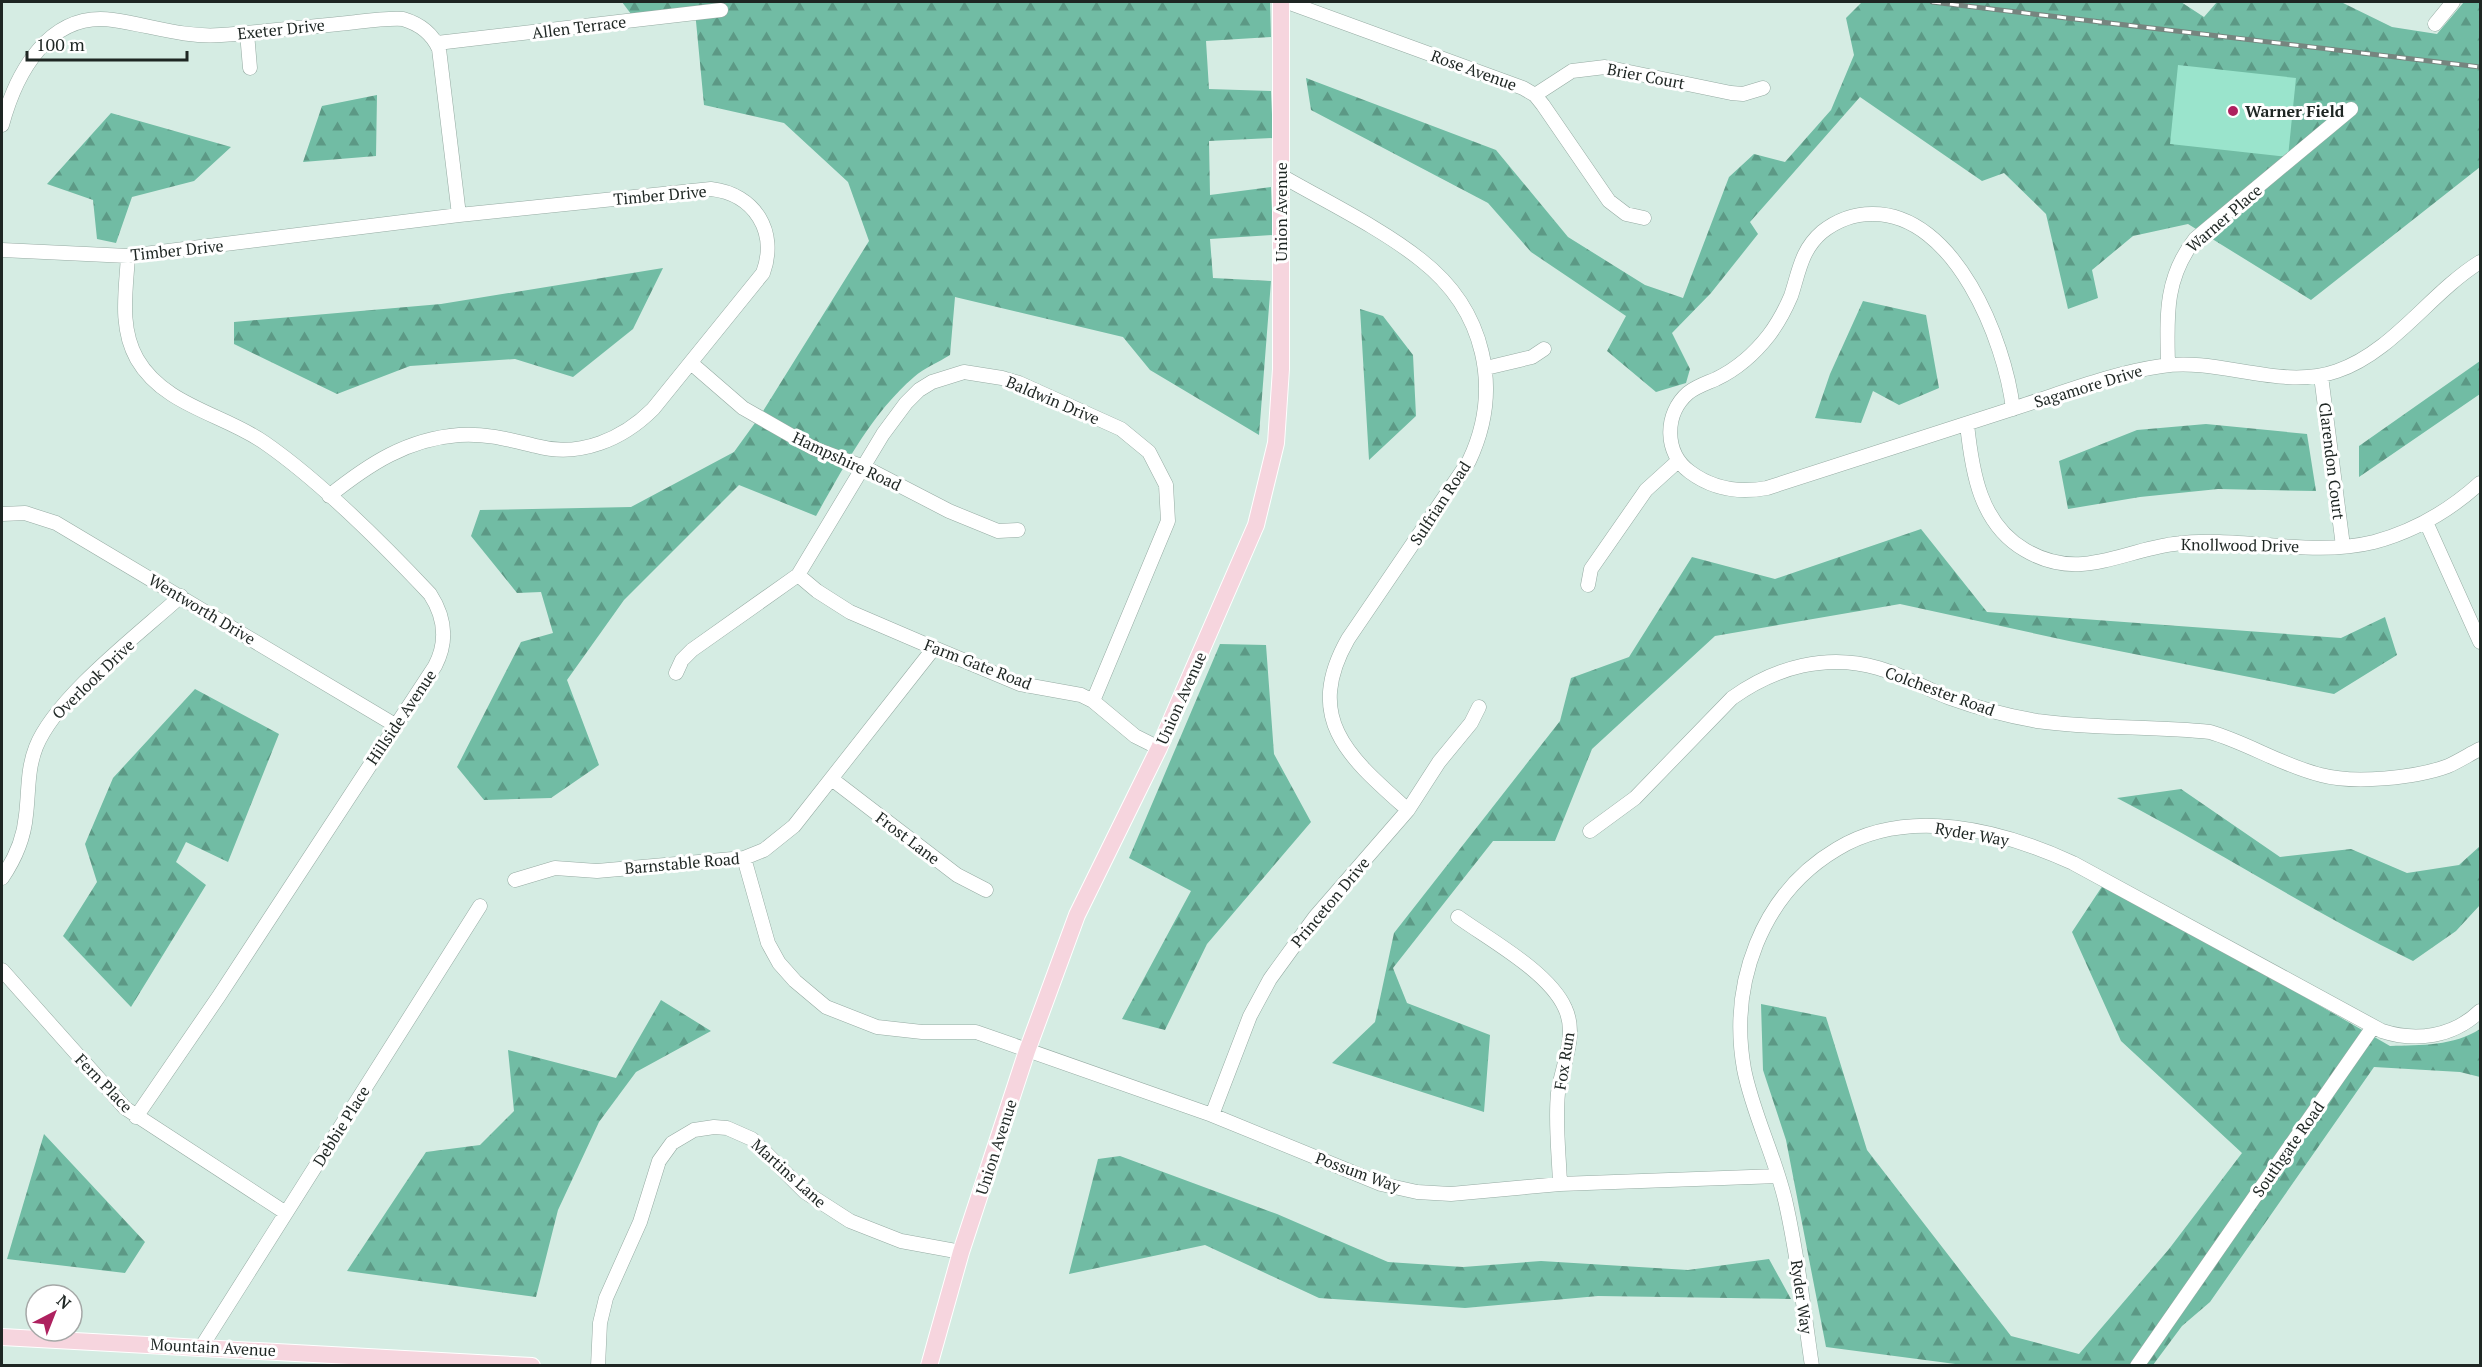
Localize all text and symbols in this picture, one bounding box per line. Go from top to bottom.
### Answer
street label: Allen Terrace [531,10,627,44]
street label: Exeter Drive [236,13,326,45]
scale bar [27,24,188,62]
text: 100 m [36,32,85,56]
street label: Rose Avenue [1428,44,1520,96]
street label: Brier Court [1605,58,1687,94]
place label: Warner Field [2245,100,2345,122]
marker: Warner Field [2226,104,2240,118]
street label: Union Avenue [1270,162,1292,262]
street label: Warner Place [2182,179,2266,257]
street label: Timber Drive [612,180,708,210]
street label: Timber Drive [129,234,225,266]
street label: Sagamore Drive [2031,359,2145,413]
street label: Baldwin Drive [1003,370,1103,430]
street label: Clarendon Court [2314,401,2350,521]
street label: Hampshire Road [789,426,905,496]
street label: Sulfrian Road [1405,457,1475,549]
street label: Knollwood Drive [2181,533,2299,557]
street label: Wentworth Drive [144,568,260,650]
street label: Farm Gate Road [921,633,1035,695]
street label: Overlook Drive [47,634,139,724]
street label: Union Avenue [1151,648,1211,748]
street label: Colchester Road [1882,661,1998,721]
street label: Hillside Avenue [361,665,441,769]
street label: Frost Lane [871,807,945,869]
street label: Ryder Way [1933,817,2012,851]
street label: Barnstable Road [623,847,741,879]
street label: Princeton Drive [1286,852,1374,952]
street label: Fox Run [1549,1030,1580,1092]
street label: Fern Place [70,1049,138,1117]
street label: Debbie Place [308,1081,374,1171]
street label: Union Avenue [970,1096,1022,1198]
street label: Southgate Road [2247,1097,2329,1201]
street label: Martins Lane [747,1134,831,1212]
street label: Possum Way [1313,1146,1404,1198]
street label: Ryder Way [1786,1258,1818,1336]
north arrow [24,1283,84,1343]
text: N [52,1290,76,1314]
street label: Mountain Avenue [150,1333,276,1361]

